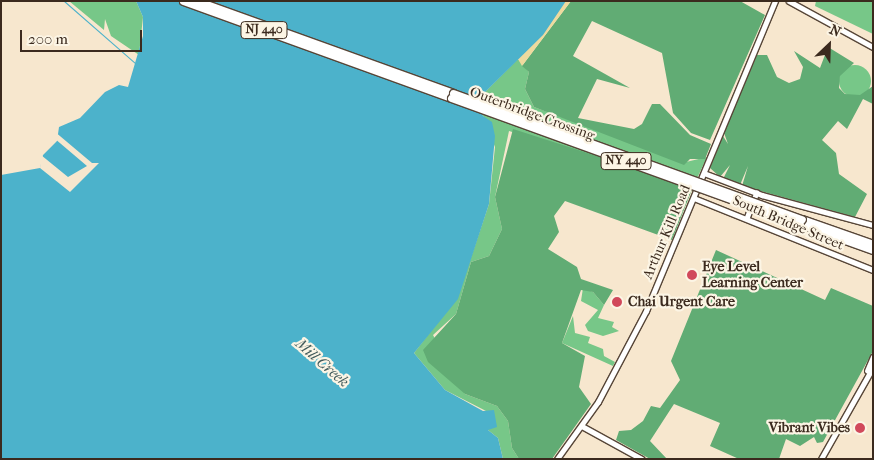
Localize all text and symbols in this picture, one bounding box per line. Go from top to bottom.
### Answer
scale bar [22,20,145,52]
road number: NJ 440 [240,20,288,40]
north arrow [804,20,854,70]
text: N [827,21,844,41]
text: 200 m [28,30,68,48]
street label: Outerbridge Crossing [467,84,597,144]
road number: NY 440 [600,152,652,170]
street label: Arthur Kill Road [640,182,694,282]
street label: South Bridge Street [730,192,846,254]
place label: Eye Level Learning Center [702,259,803,292]
marker: Eye Level Learning Center [686,269,698,281]
place label: Chai Urgent Care [628,294,735,310]
marker: Chai Urgent Care [610,295,624,309]
water label: Mill Creek [292,335,352,391]
place label: Vibrant Vibes [769,420,850,436]
marker: Vibrant Vibes [854,422,866,434]

